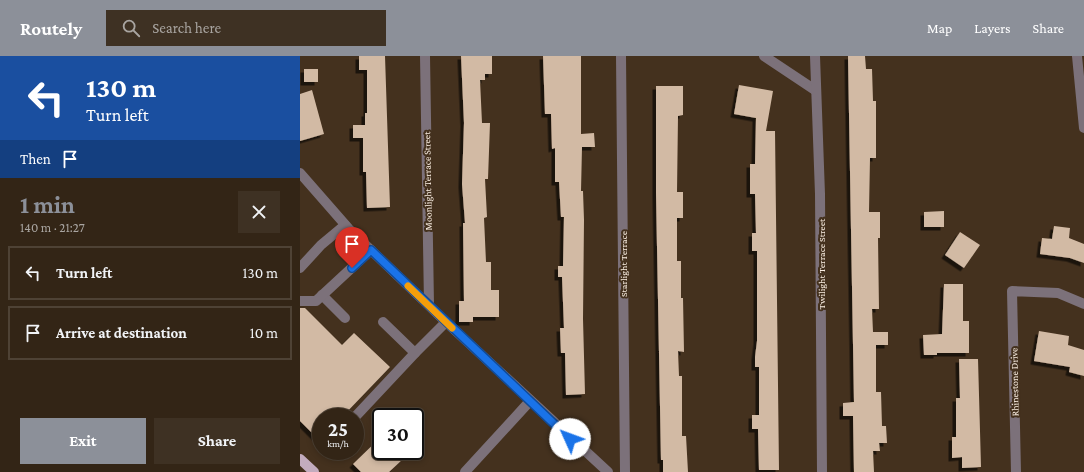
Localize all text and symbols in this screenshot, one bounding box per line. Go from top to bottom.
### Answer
search box [106,10,386,46]
icon: search [120,17,142,39]
text: Routely [20,18,82,39]
text: Search here [152,20,221,36]
text: Map [927,20,952,36]
text: Layers [974,20,1011,36]
text: Share [1033,20,1064,36]
icon: left [20,72,72,124]
text: 130 m [86,72,156,103]
text: Turn left [86,105,149,125]
street label: Moonlight Terrace Street [421,131,434,231]
icon: arrive [59,148,81,170]
text: Then [20,151,51,167]
text: 1 min [20,191,75,218]
button: close [238,191,280,233]
street label: Twilight Terrace Street [816,218,827,309]
text: 140 m · 21:27 [20,220,85,235]
pin [335,227,369,268]
street label: Starlight Terrace [618,230,629,297]
icon: arrive [341,233,363,255]
icon: left [22,262,44,284]
text: Turn left [56,265,112,281]
text: 130 m [243,265,278,281]
icon: arrive [22,322,44,344]
text: Arrive at destination [56,325,187,341]
text: 10 m [250,325,278,341]
street label: Rhinestone Drive [1008,347,1021,416]
speed limit sign: 30 [372,408,424,460]
button: Exit [20,418,146,464]
button: Share [154,418,280,464]
text: 25 [328,418,348,440]
position arrow [549,418,591,460]
text: km/h [327,438,349,449]

